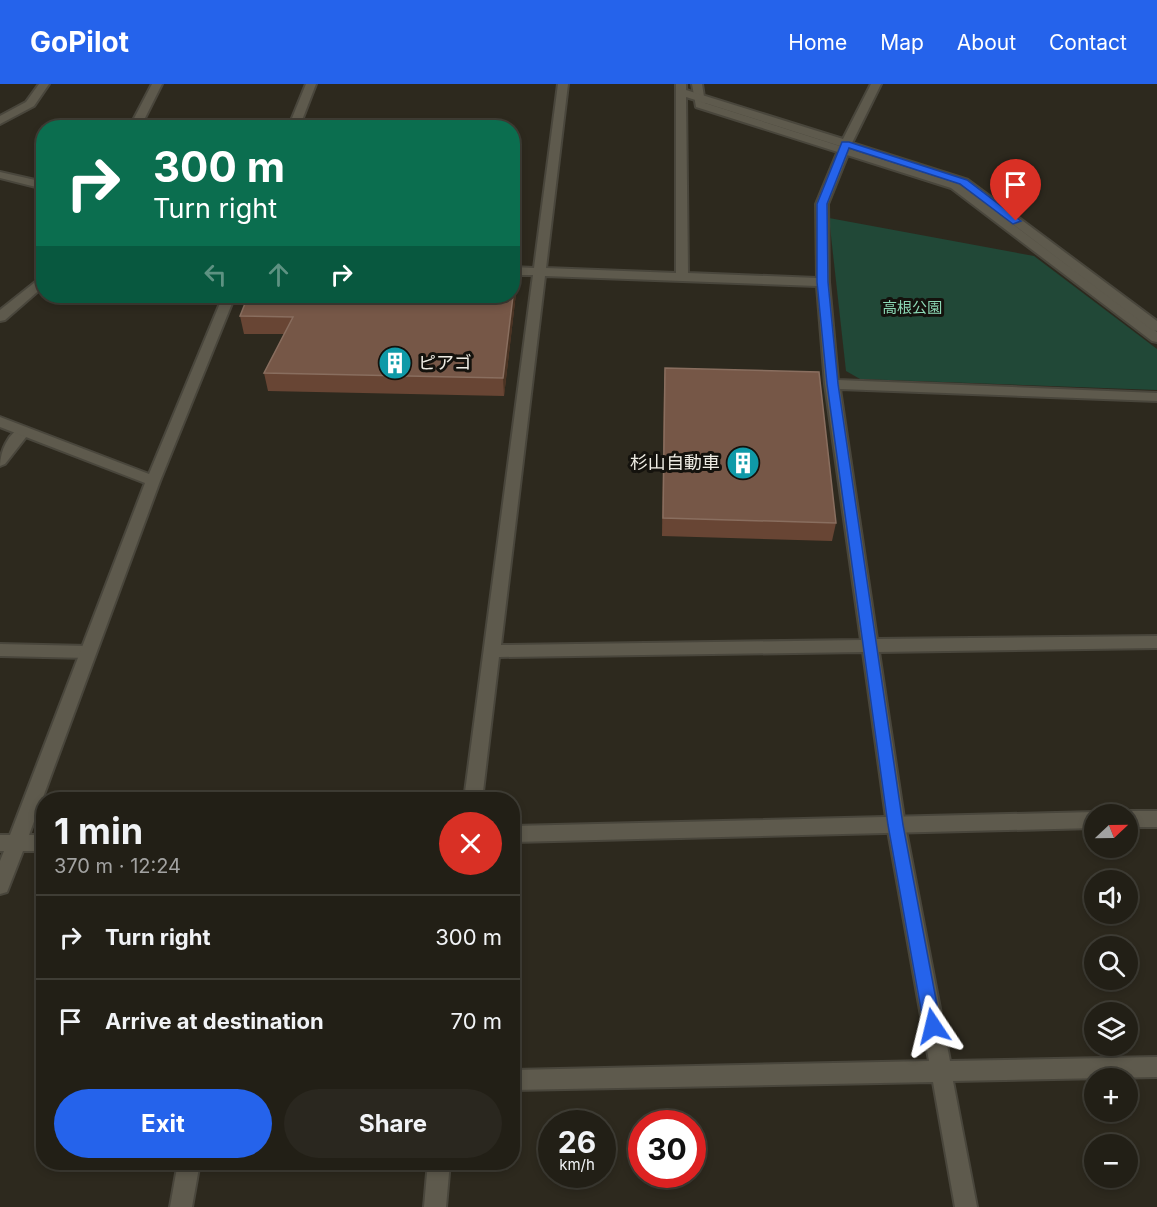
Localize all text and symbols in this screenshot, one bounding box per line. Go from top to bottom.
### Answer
text: GoPilot [30,25,129,59]
text: Home [788,30,847,55]
text: Map [880,30,924,55]
text: About [957,30,1016,55]
text: Contact [1049,30,1127,55]
text: 300 m [153,141,285,192]
icon: right [54,144,132,222]
pin [990,159,1041,221]
icon: arrive [999,168,1032,201]
text: Turn right [153,192,277,225]
icon: left [199,258,232,291]
icon: ahead [262,258,295,291]
icon: right [325,258,358,291]
park label: 高根公園 [882,298,942,317]
building icon: ピアゴ [377,345,413,381]
place label: ピアゴ [418,352,472,373]
building icon: 杉山自動車 [725,445,761,481]
place label: 杉山自動車 [630,452,720,473]
north arrow [1084,804,1138,858]
map controls [1084,804,1138,1188]
text: 1 min [54,809,143,853]
button: close [439,812,502,875]
text: 370 m · 12:24 [54,854,181,878]
button: sound [1084,870,1138,924]
icon: right [54,921,87,954]
text: Turn right [105,924,211,950]
text: 300 m [435,924,502,950]
button: search [1084,936,1138,990]
position arrow [901,994,965,1058]
button: layers [1084,1002,1138,1056]
icon: arrive [54,1005,87,1038]
text: Arrive at destination [105,1008,324,1034]
text: 70 m [451,1008,502,1034]
button: + [1084,1068,1138,1122]
button: Exit [54,1089,272,1158]
button: Share [284,1089,502,1158]
speed limit sign: 30 [628,1110,706,1188]
text: 26 [558,1124,596,1160]
button: − [1084,1134,1138,1188]
text: km/h [559,1155,595,1174]

